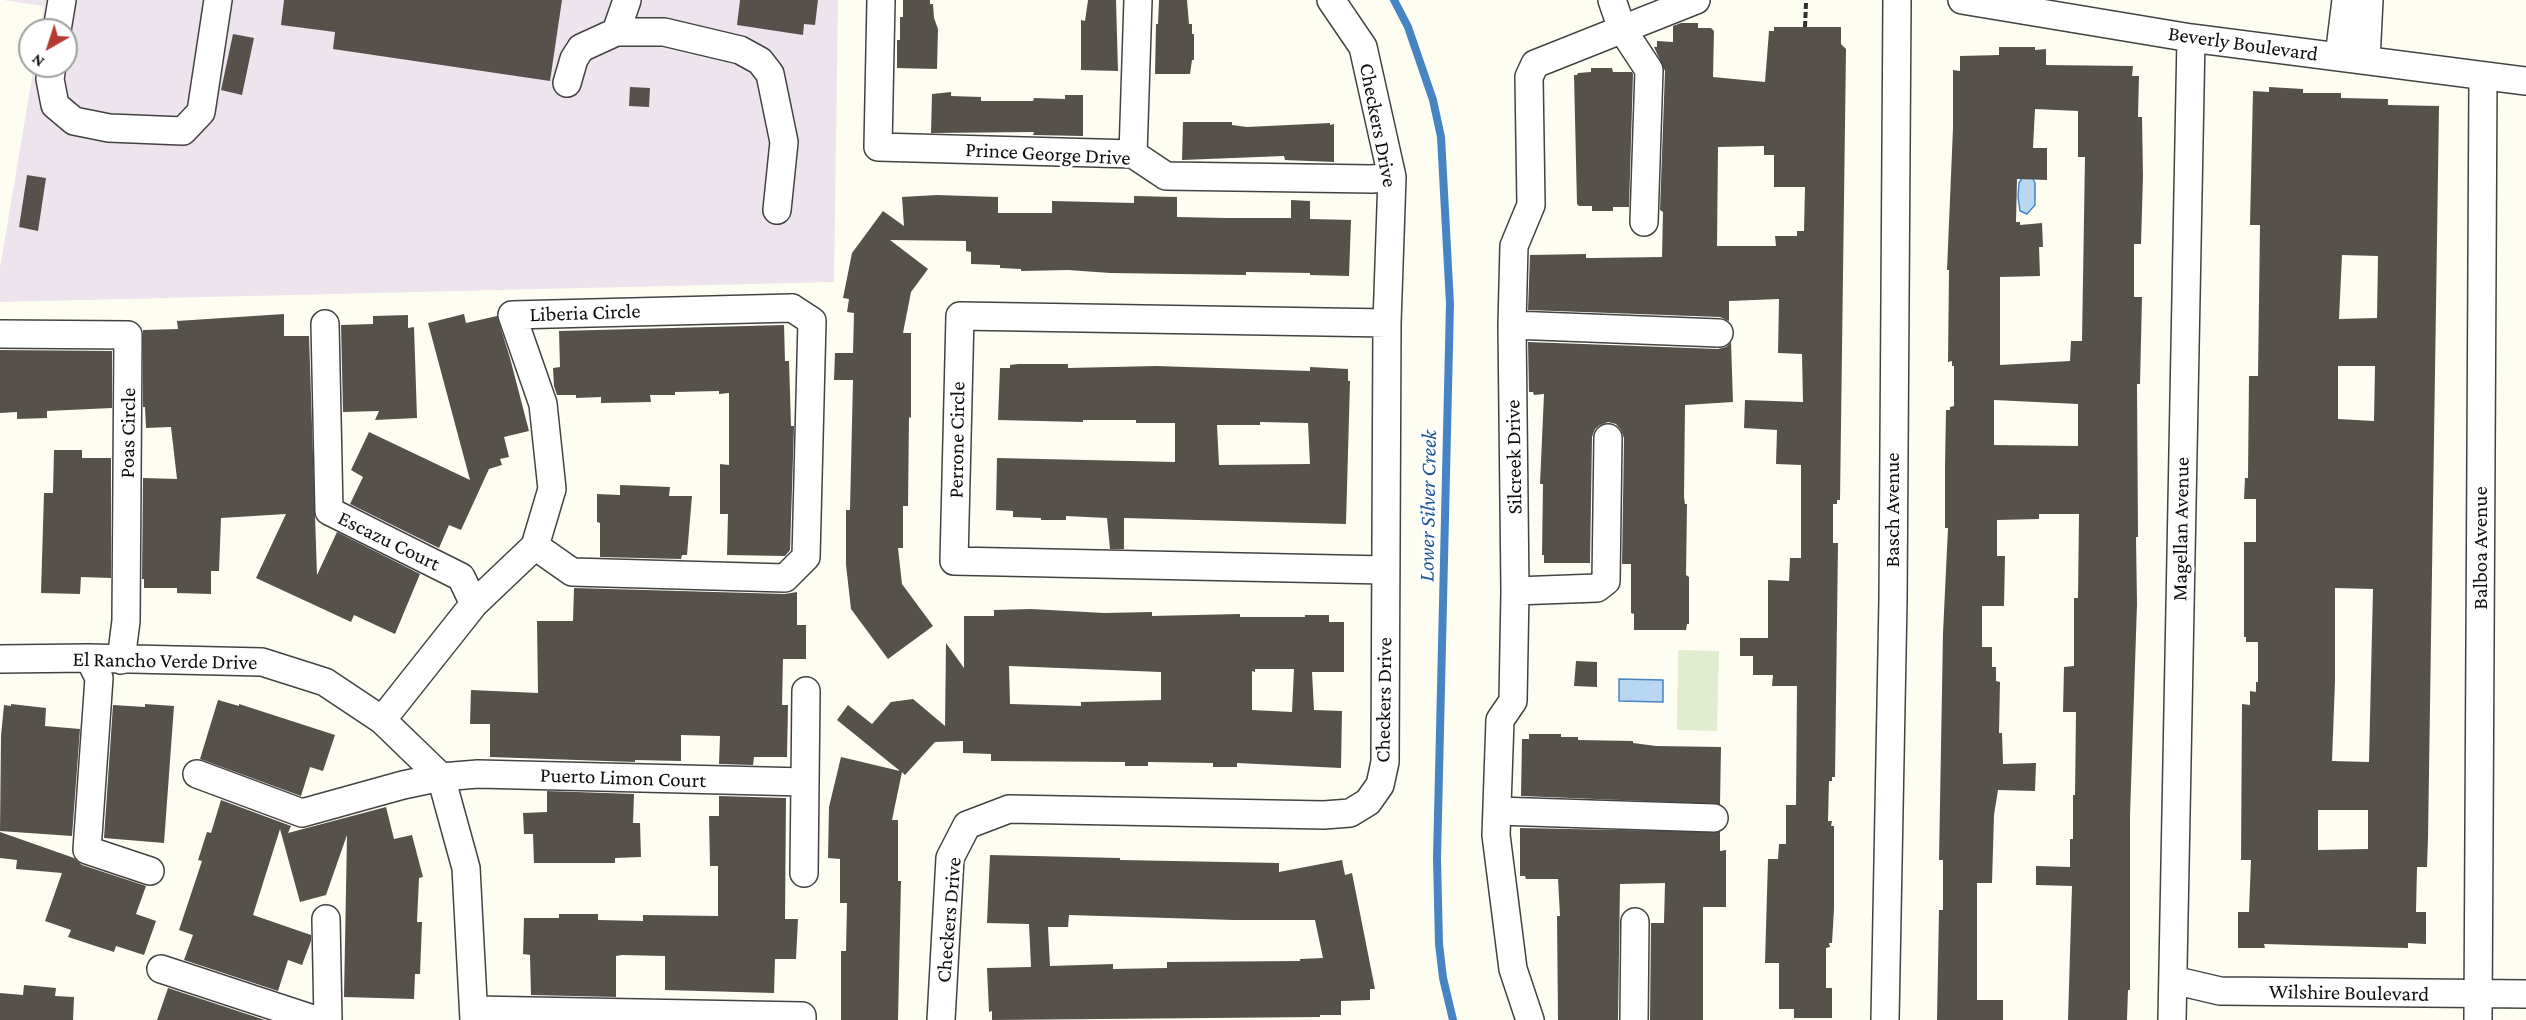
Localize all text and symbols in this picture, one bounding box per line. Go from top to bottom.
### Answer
north arrow [18,18,78,78]
street label: Beverly Boulevard [2167,21,2319,67]
text: N [28,51,47,71]
street label: Checkers Drive [1354,61,1402,189]
street label: Prince George Drive [965,137,1131,171]
street label: Liberia Circle [529,298,641,328]
street label: Perrone Circle [943,381,971,499]
street label: Poas Circle [115,387,141,479]
street label: Silcreek Drive [1500,399,1528,515]
water label: Lower Silver Creek [1413,430,1443,582]
street label: Basch Avenue [1880,452,1906,568]
street label: Magellan Avenue [2167,457,2195,601]
street label: Balboa Avenue [2468,486,2494,610]
street label: Escazu Court [334,505,444,577]
street label: Checkers Drive [1370,637,1398,763]
street label: El Rancho Verde Drive [72,647,258,675]
street label: Puerto Limon Court [539,763,707,793]
street label: Checkers Drive [931,856,967,984]
street label: Wilshire Boulevard [2269,979,2429,1007]

